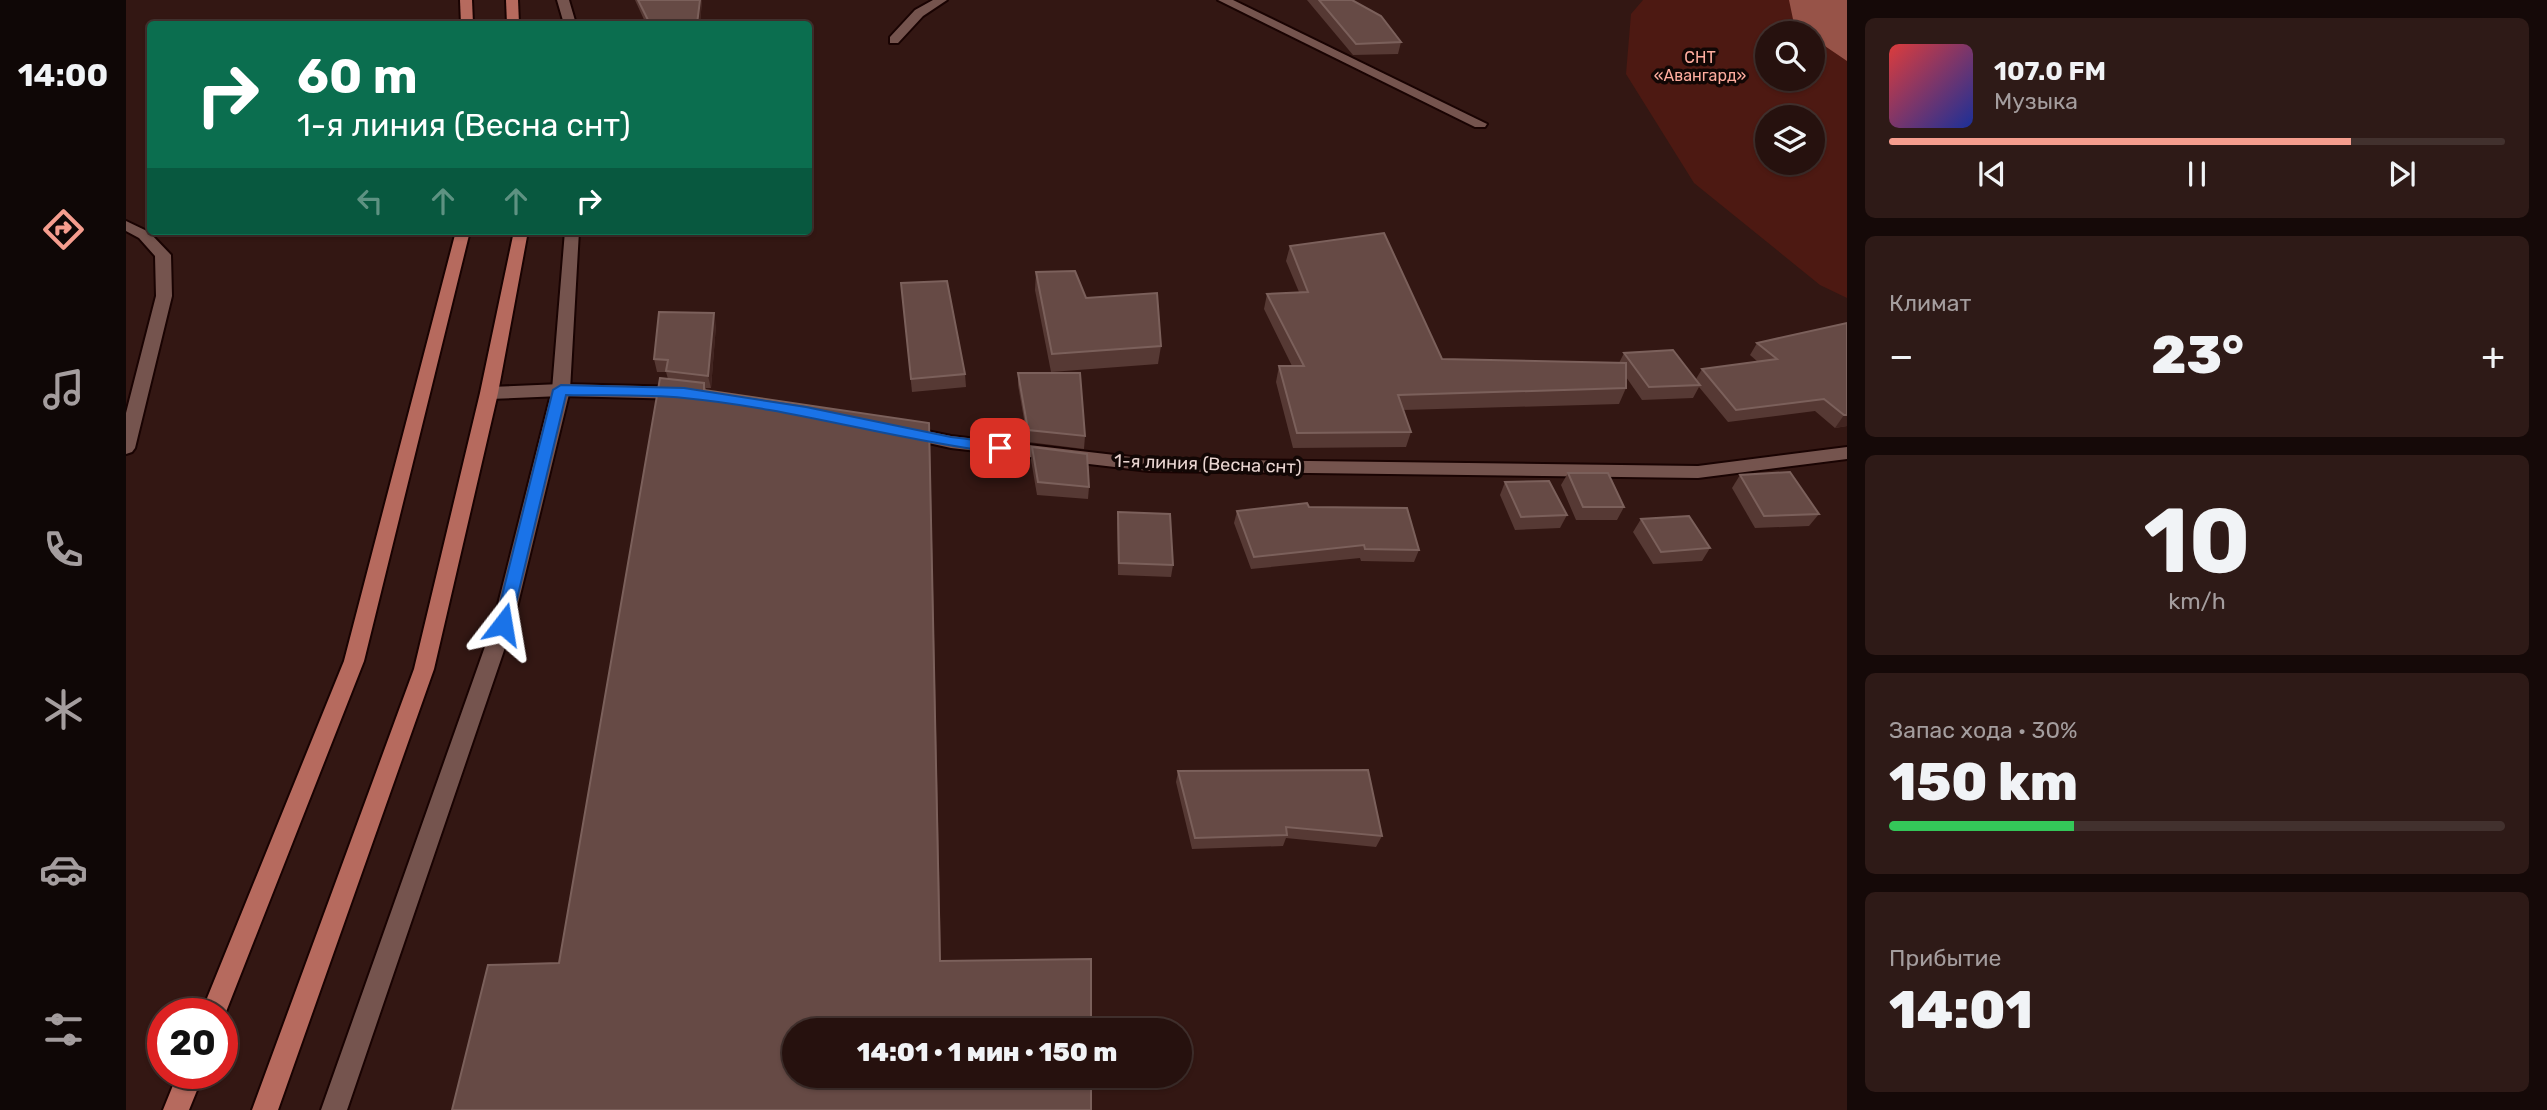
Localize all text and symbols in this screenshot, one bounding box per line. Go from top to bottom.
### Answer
map controls [1755,21,1825,175]
button: search [1755,21,1825,91]
text: 60 m [297,47,418,105]
park label: СНТ «Авангард» [1654,48,1747,85]
icon: right [182,49,273,140]
text: 14:00 [18,56,108,94]
text: 107.0 FM [1994,56,2106,87]
text: Музыка [1994,87,2078,115]
button: layers [1755,105,1825,175]
text: 1-я линия (Весна снт) [297,106,631,144]
icon: previous [1973,155,2011,193]
icon: pause [2178,155,2216,193]
icon: next [2383,155,2421,193]
icon: left [351,182,389,220]
icon: ahead [424,182,462,220]
icon: ahead [497,182,535,220]
icon: right [570,182,608,220]
icon: directions [39,205,88,254]
text: Климат [1889,289,1971,317]
text: 23° [2151,324,2244,386]
text: − [1889,333,1914,379]
text: + [2481,333,2505,379]
icon: music [39,365,88,414]
pin [970,418,1030,478]
icon: arrive [981,429,1019,467]
street label: 1-я линия (Весна снт) [1114,450,1302,478]
text: 10 [2143,487,2251,595]
icon: phone [39,525,88,574]
position arrow [466,587,540,661]
text: km/h [2168,587,2226,615]
icon: climate [39,685,88,734]
text: Запас хода · 30% [1889,716,2078,744]
text: 150 km [1889,751,2078,813]
icon: car [39,845,88,894]
text: Прибытие [1889,944,2001,972]
text: 14:01 [1889,979,2033,1041]
speed limit sign: 20 [147,998,238,1089]
icon: filters [39,1005,88,1054]
text: 14:01 · 1 мин · 150 m [857,1037,1117,1068]

